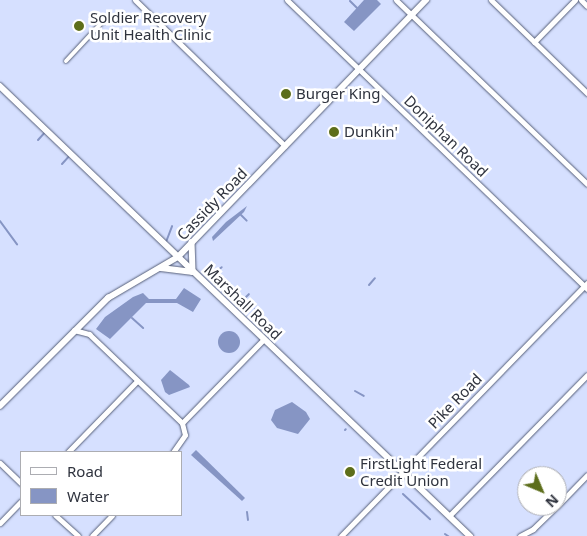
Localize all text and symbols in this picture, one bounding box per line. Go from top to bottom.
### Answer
place label: Soldier Recovery Unit Health Clinic [90,8,211,43]
marker: Soldier Recovery Unit Health Clinic [72,19,86,33]
place label: Burger King [296,85,380,103]
marker: Burger King [280,88,292,100]
street label: Doniphan Road [400,92,492,180]
place label: Dunkin' [344,123,398,141]
marker: Dunkin' [328,126,340,138]
street label: Cassidy Road [173,164,251,244]
street label: Marshall Road [201,261,285,343]
street label: Pike Road [424,370,486,432]
legend [20,451,182,516]
place label: FirstLight Federal Credit Union [360,454,482,489]
text: Road [67,461,103,481]
marker: FirstLight Federal Credit Union [344,466,356,478]
north arrow [517,466,567,516]
text: Water [67,486,109,506]
text: N [542,491,563,512]

